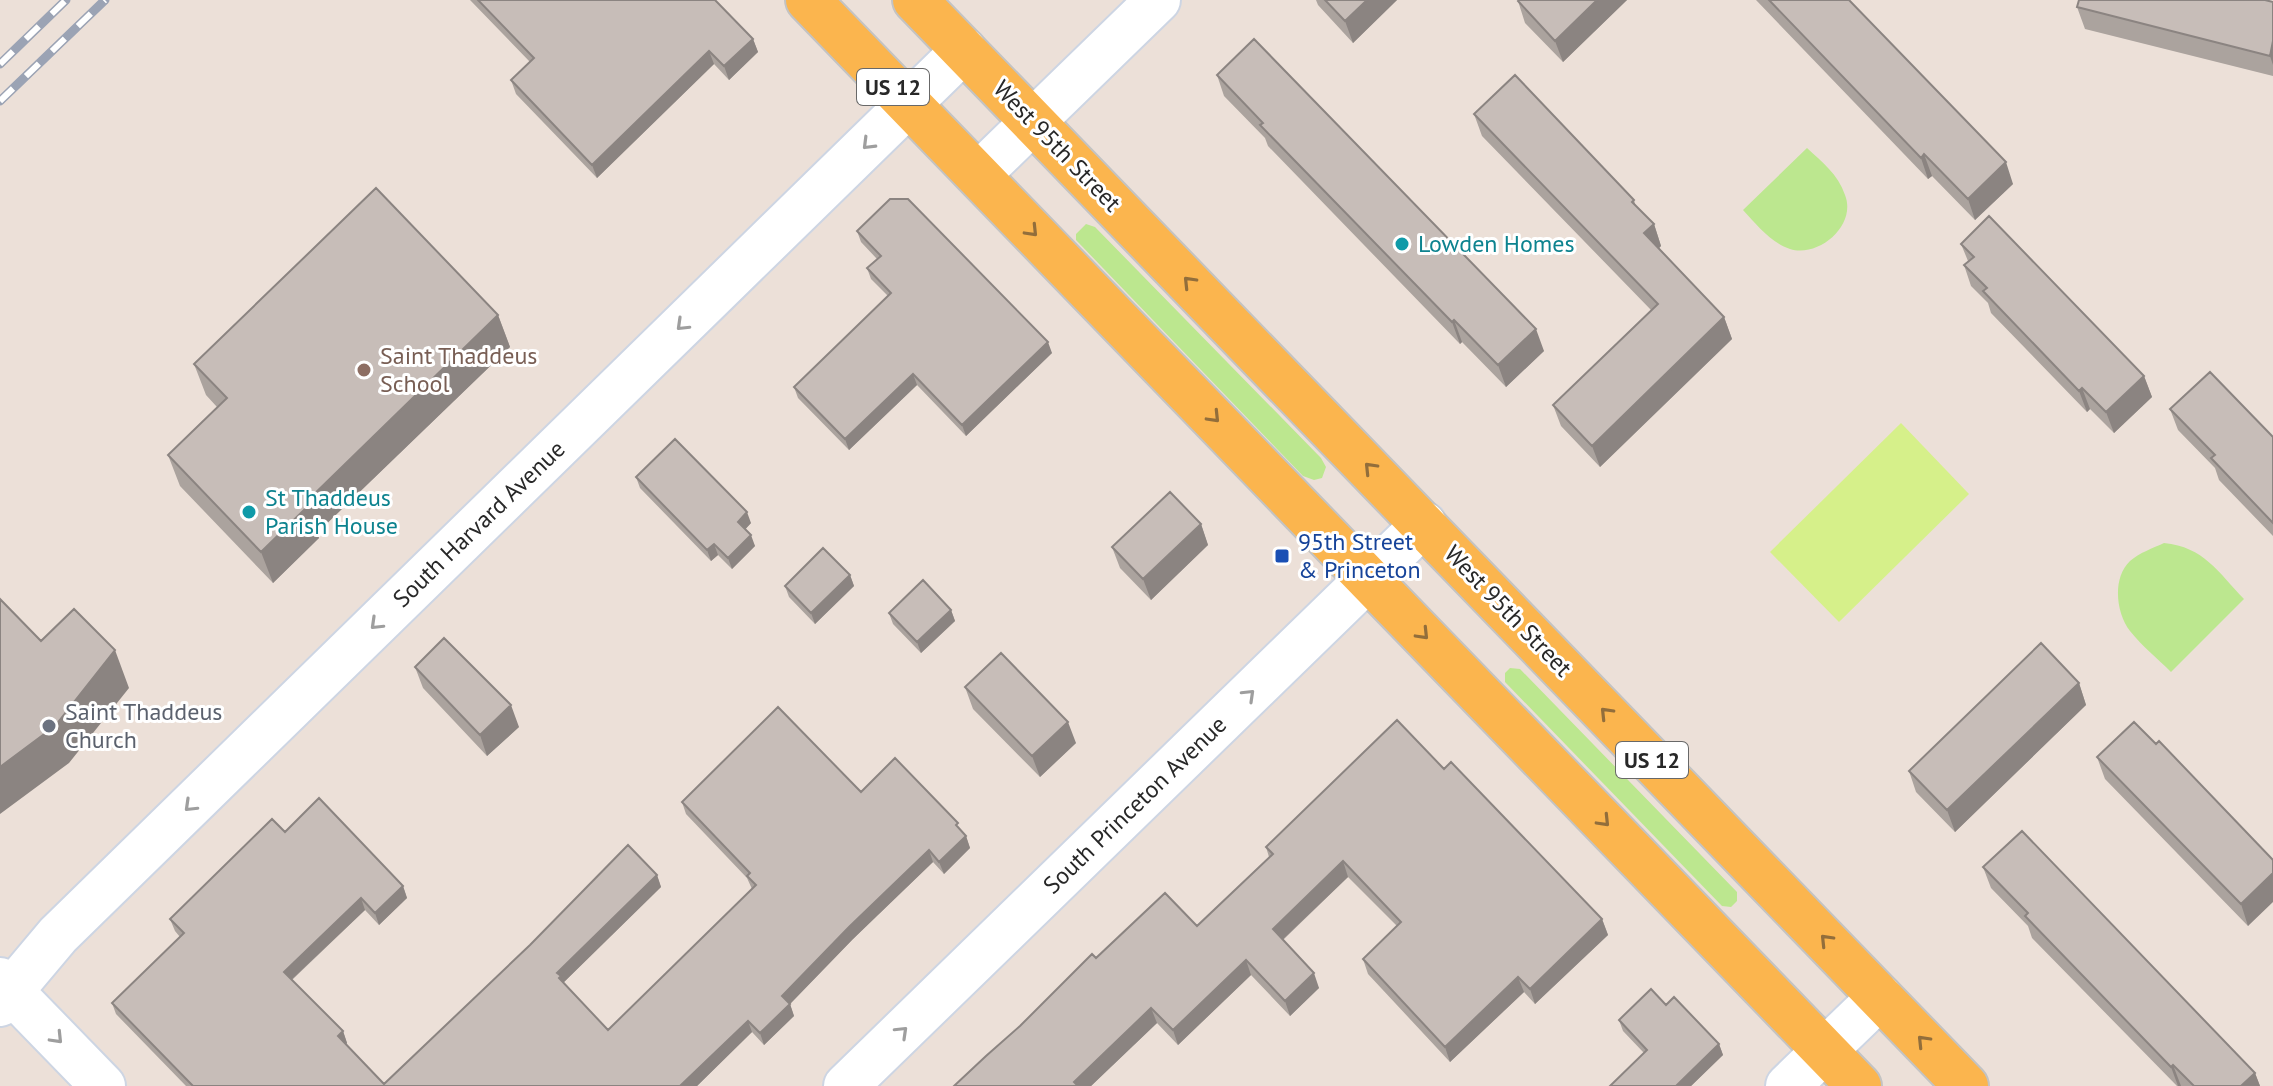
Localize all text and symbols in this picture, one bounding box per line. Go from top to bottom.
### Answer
road number: US 12 [857,69,929,105]
street label: West 95th Street [987,73,1128,218]
one-way arrow [863,134,877,149]
one-way arrow [1023,222,1037,236]
place label: Lowden Homes [1418,228,1575,259]
marker: Lowden Homes [1393,235,1411,253]
one-way arrow [1184,277,1198,291]
one-way arrow [677,316,691,330]
place label: Saint Thaddeus School [380,340,537,399]
marker: Saint Thaddeus School [355,361,373,379]
one-way arrow [1204,408,1219,422]
street label: South Harvard Avenue [386,433,571,614]
one-way arrow [1365,463,1379,477]
place label: St Thaddeus Parish House [265,482,398,541]
marker: St Thaddeus Parish House [240,503,258,521]
place label: 95th Street & Princeton [1298,526,1421,585]
street label: West 95th Street [1438,538,1579,683]
marker: 95th Street & Princeton [1273,547,1291,565]
one-way arrow [371,615,385,630]
one-way arrow [1414,625,1429,639]
one-way arrow [1240,689,1254,704]
place label: Saint Thaddeus Church [65,696,222,755]
one-way arrow [1601,708,1616,722]
street label: South Princeton Avenue [1036,709,1233,900]
marker: Saint Thaddeus Church [40,717,58,735]
road number: US 12 [1616,742,1688,778]
one-way arrow [185,797,199,811]
one-way arrow [1595,812,1609,826]
one-way arrow [1821,935,1835,949]
one-way arrow [892,1027,907,1041]
one-way arrow [48,1029,62,1043]
one-way arrow [1918,1036,1932,1050]

